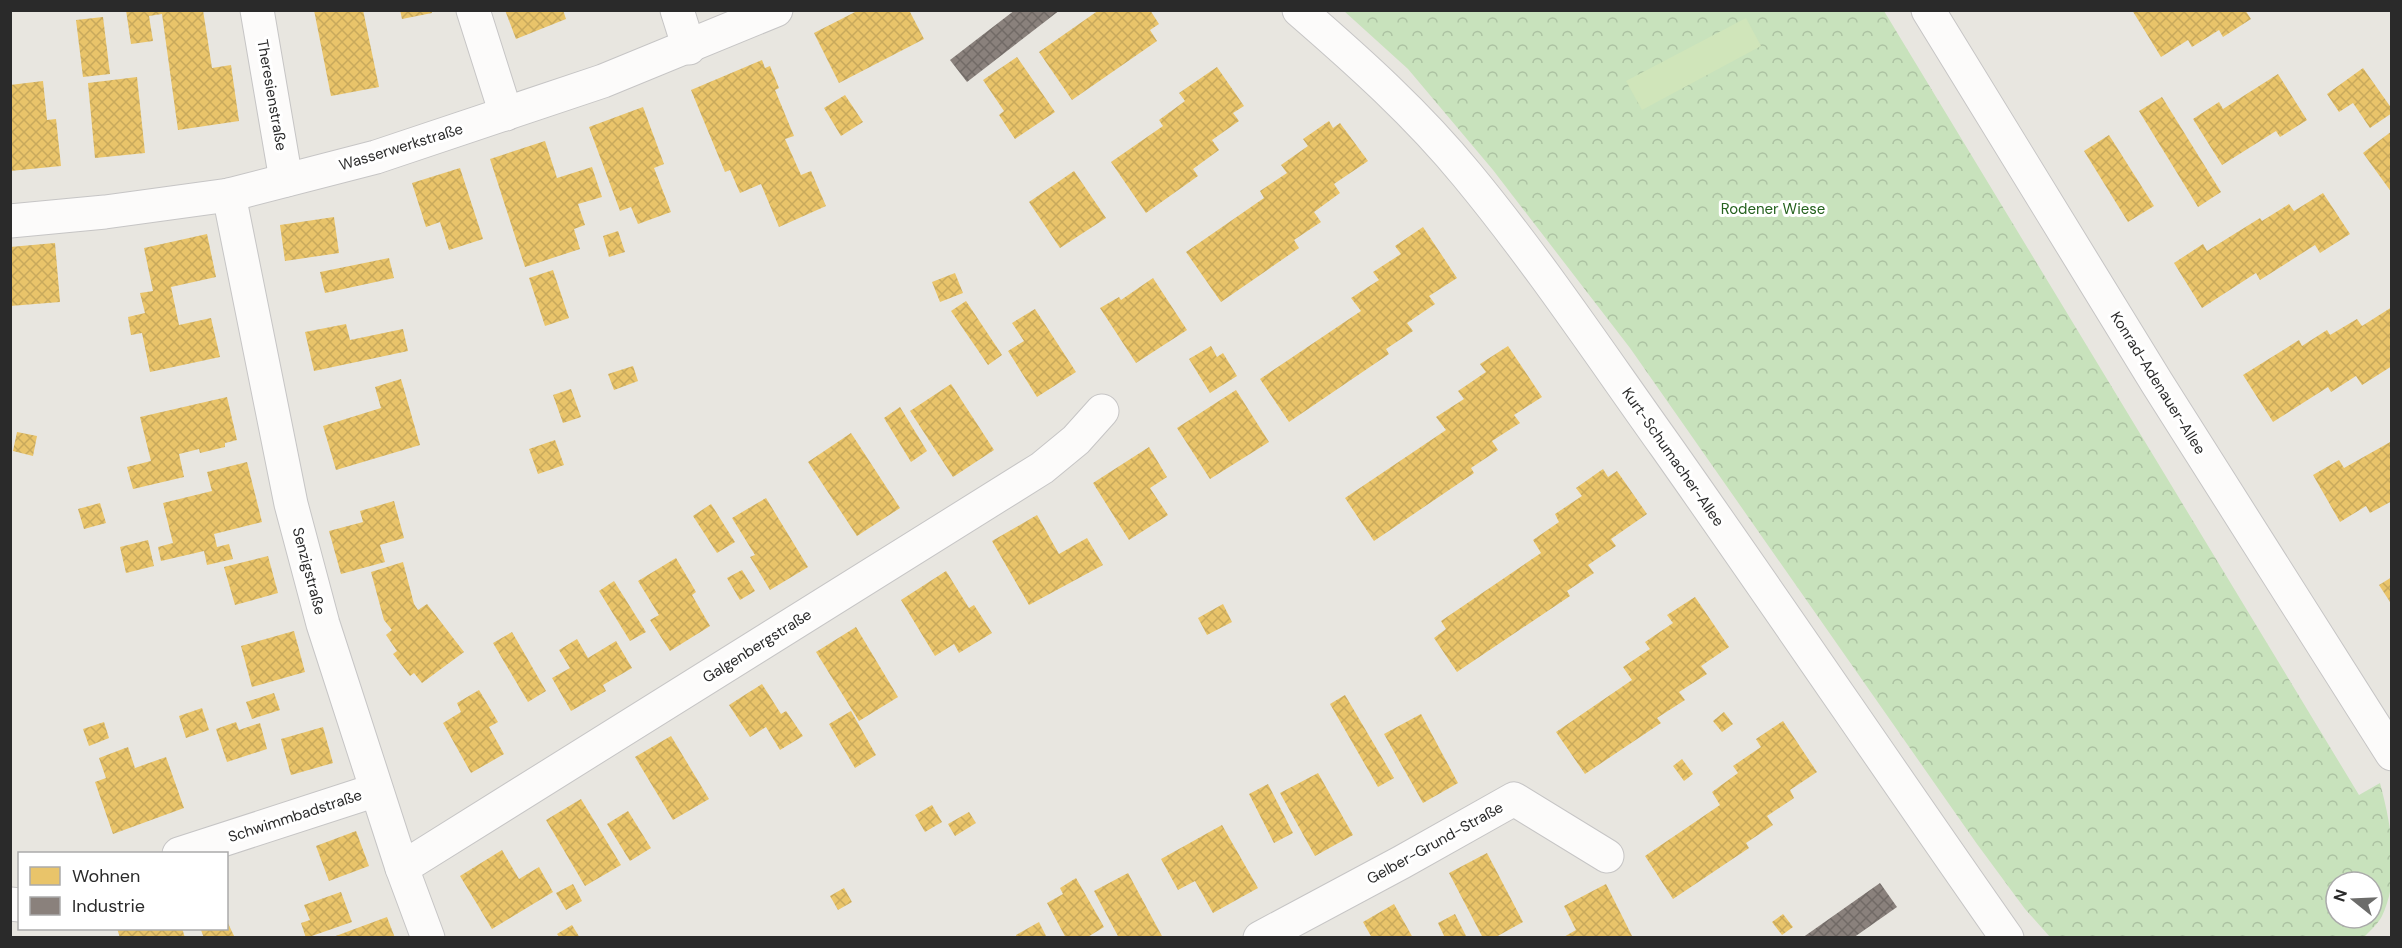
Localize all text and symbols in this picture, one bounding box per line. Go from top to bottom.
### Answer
street label: Theresienstraße [252,38,292,152]
street label: Wasserwerkstraße [337,119,465,175]
park label: Rodener Wiese [1721,199,1825,219]
street label: Konrad-Adenauer-Allee [2106,308,2210,458]
street label: Kurt-Schumacher-Allee [1617,384,1729,530]
street label: Senzigstraße [288,525,330,617]
street label: Galgenbergstraße [699,604,815,688]
street label: Schwimmbadstraße [225,785,365,847]
street label: Gelber-Grund-Straße [1363,797,1507,889]
legend [18,852,228,930]
text: Wohnen [72,864,140,888]
north arrow [2324,870,2384,930]
text: N [2328,887,2352,904]
text: Industrie [72,894,145,918]

